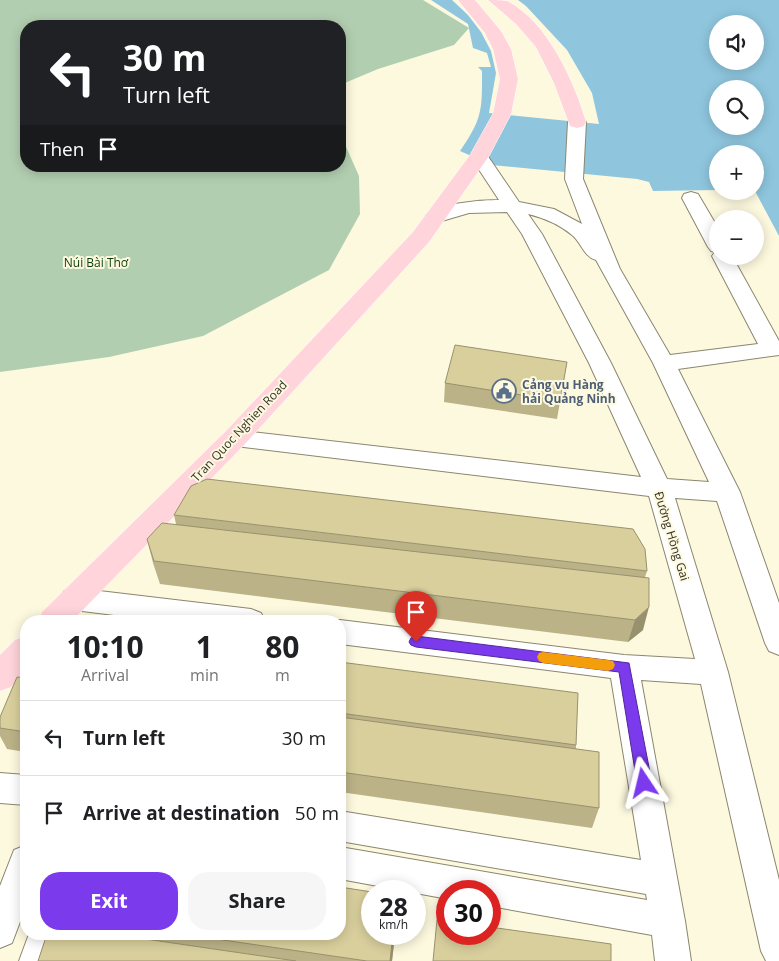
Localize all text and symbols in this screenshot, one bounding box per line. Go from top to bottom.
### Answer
map controls [709,15,764,265]
button: sound [709,15,764,70]
text: 30 m [123,34,206,81]
icon: left [40,40,105,105]
text: Turn left [123,79,210,109]
button: search [709,80,764,135]
icon: arrive [94,135,122,163]
text: Then [40,136,84,162]
button: + [709,145,764,200]
button: − [709,210,764,265]
park label: Núi Bài Thơ [64,254,129,271]
street label: Tran Quoc Nghien Road [187,376,291,486]
place label: Cảng vụ Hàng hải Quảng Ninh [522,376,616,407]
public building icon: Cảng vụ Hàng hải Quảng Ninh [491,378,517,404]
street label: Đường Hồng Gai [650,489,694,583]
pin [395,591,437,642]
icon: arrive [402,598,430,626]
text: 10:10 [66,626,144,667]
text: 1 [196,626,213,667]
text: 80 [265,626,300,667]
text: Arrival [81,664,129,686]
text: min [190,664,219,686]
text: m [275,664,290,686]
icon: left [40,724,68,752]
text: Turn left [83,725,165,751]
text: 30 m [282,725,326,751]
position arrow [617,756,669,808]
icon: arrive [40,799,68,827]
text: Arrive at destination [83,800,280,826]
text: 50 m [295,800,339,826]
button: Exit [40,872,178,930]
button: Share [188,872,326,930]
speed limit sign: 30 [436,880,501,945]
text: 28 [379,889,408,923]
text: km/h [379,916,408,933]

